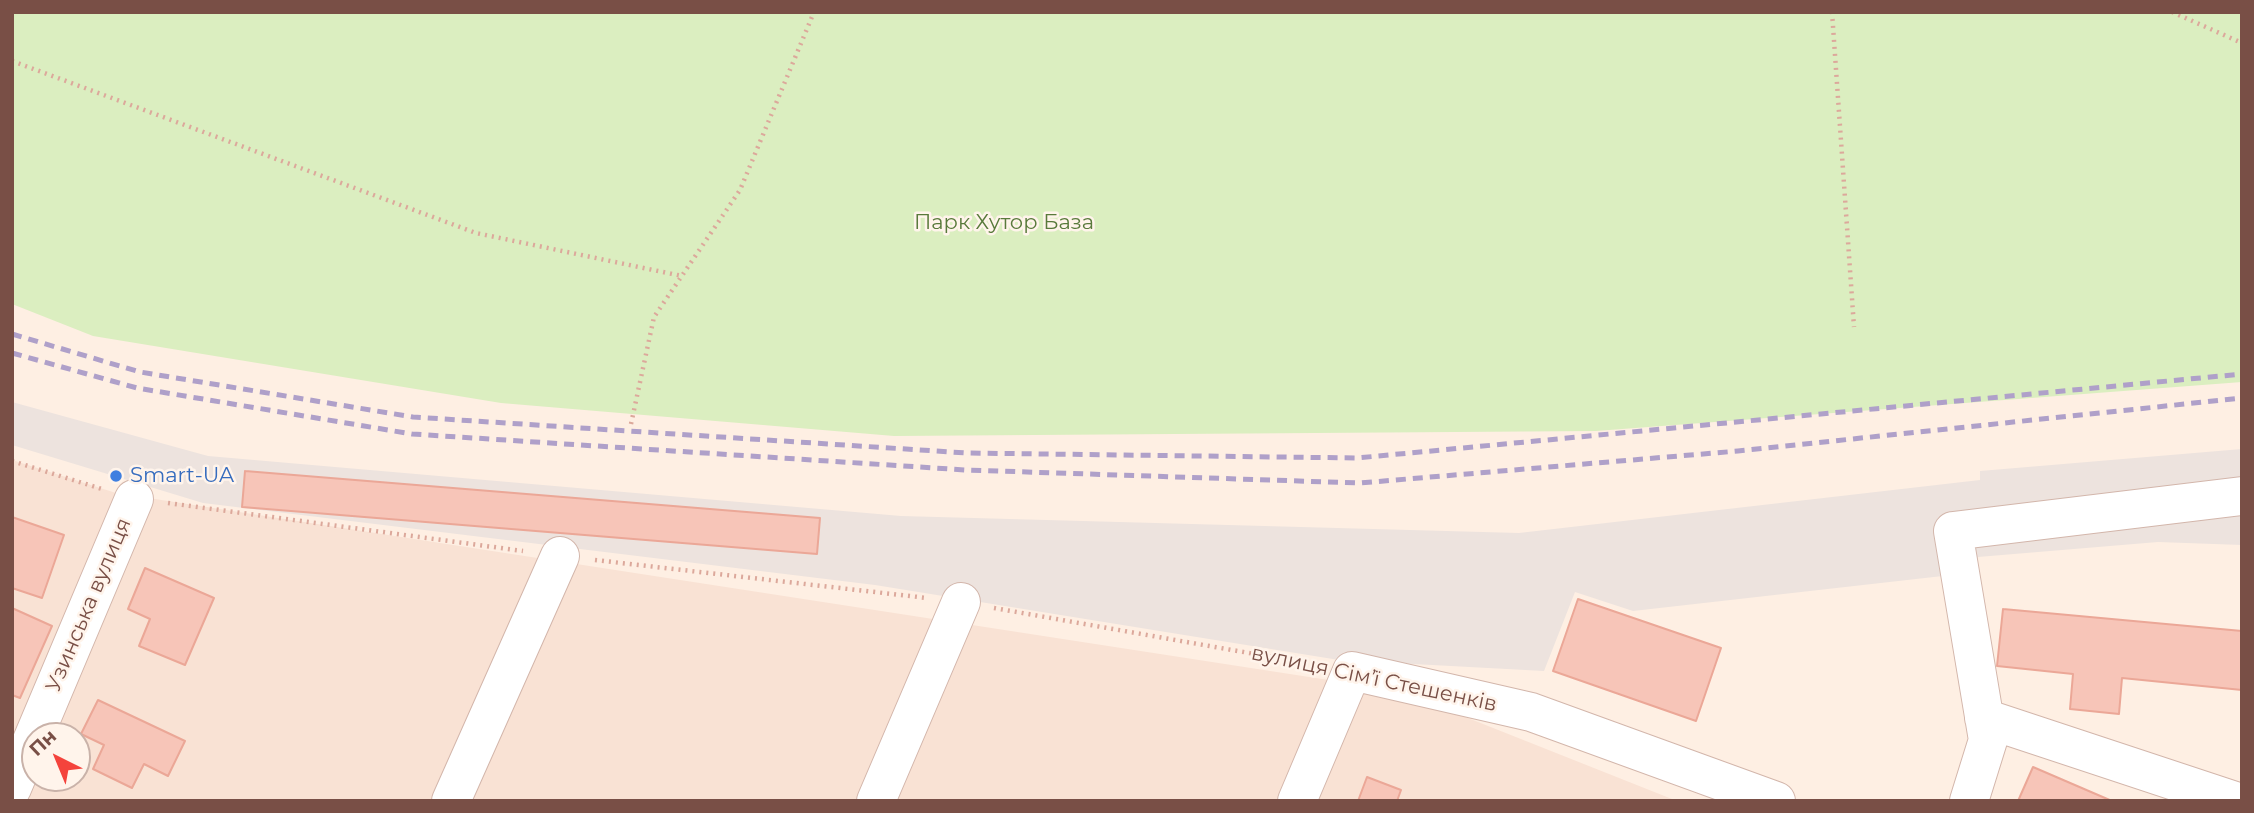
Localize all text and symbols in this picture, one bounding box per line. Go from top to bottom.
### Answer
park label: Парк Хутор База [914,210,1094,236]
place label: Smart-UA [130,463,234,489]
marker: Smart-UA [108,468,124,484]
street label: Узинська вулиця [41,514,137,696]
street label: вулиця Сімʼї Стешенків [1249,641,1499,717]
north arrow [21,722,91,792]
text: Пн [24,725,61,761]

